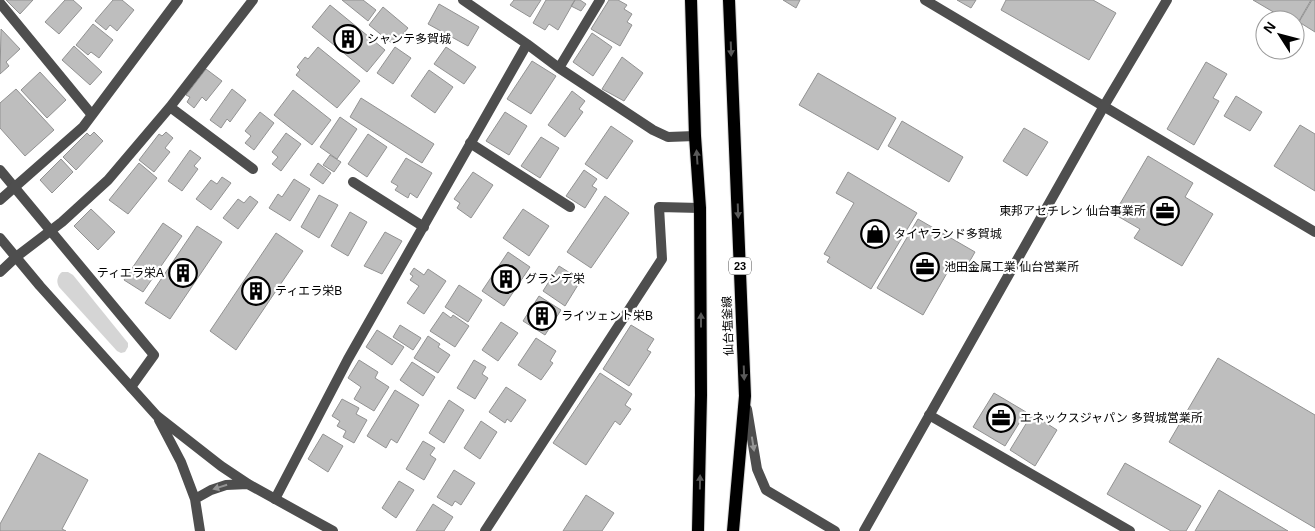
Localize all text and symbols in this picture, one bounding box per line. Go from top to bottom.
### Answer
north arrow [1255,10,1305,60]
text: N [1260,19,1279,36]
building icon: シャンテ多賀城 [333,24,363,54]
place label: シャンテ多賀城 [367,32,451,46]
one-way arrow [728,41,736,57]
one-way arrow [692,149,700,165]
office icon: 東邦アセチレン 仙台事業所 [1150,196,1180,226]
one-way arrow [734,203,742,219]
place label: 東邦アセチレン 仙台事業所 [999,204,1146,218]
shop icon: タイヤランド多賀城 [860,219,890,249]
place label: タイヤランド多賀城 [894,227,1002,241]
office icon: 池田金属工業 仙台営業所 [910,252,940,282]
building icon: ティエラ栄A [168,258,198,288]
road number: 23 [729,258,751,274]
place label: 池田金属工業 仙台営業所 [944,260,1079,274]
building icon: グランデ栄 [491,264,521,294]
place label: ティエラ栄A [97,266,164,280]
place label: グランデ栄 [525,272,585,286]
building icon: ティエラ栄B [241,276,271,306]
place label: ティエラ栄B [275,284,342,298]
street label: 仙台塩釜線 [720,296,736,356]
building icon: ライツェント栄B [527,301,557,331]
place label: ライツェント栄B [561,309,653,323]
one-way arrow [696,312,704,328]
one-way arrow [740,366,748,382]
office icon: エネックスジャパン 多賀城営業所 [986,403,1016,433]
place label: エネックスジャパン 多賀城営業所 [1020,411,1203,425]
one-way arrow [749,436,757,452]
one-way arrow [696,474,704,490]
one-way arrow [213,484,228,492]

